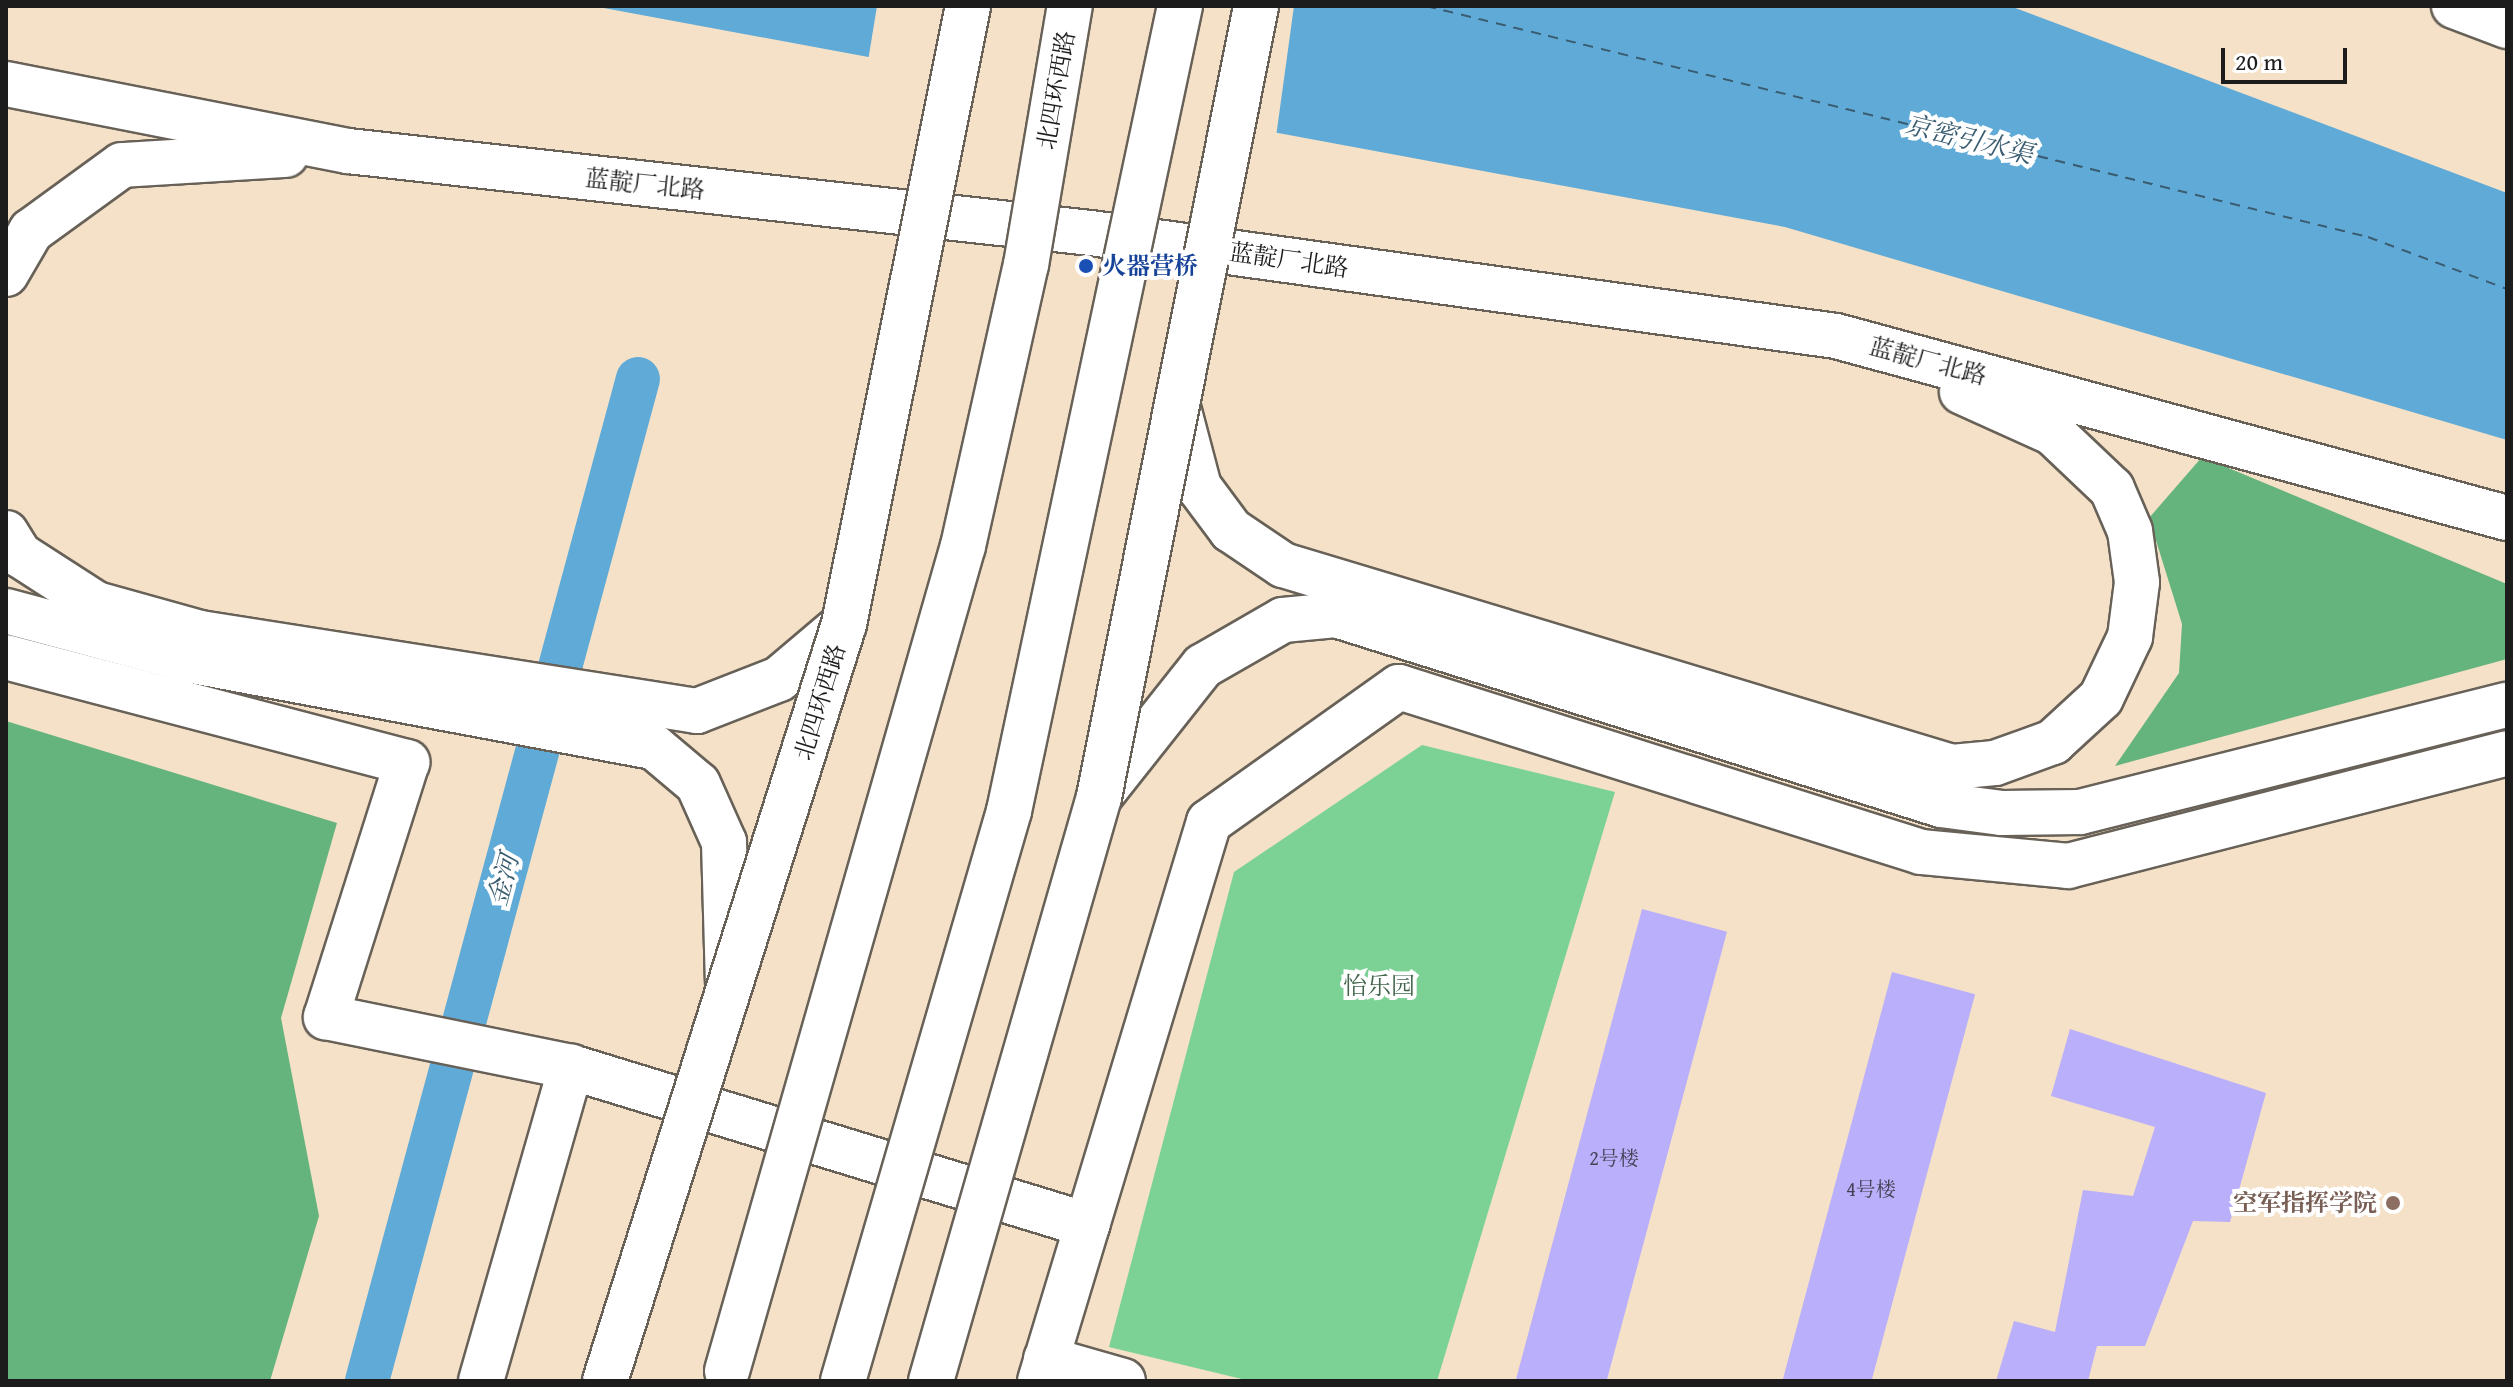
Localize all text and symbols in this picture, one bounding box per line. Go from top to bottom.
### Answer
street label: 北四环西路 [1031,28,1081,152]
scale bar [2225,32,2351,82]
text: 20 m [2235,44,2283,79]
water label: 京密引水渠 [1902,108,2036,170]
street label: 蓝靛厂北路 [584,163,706,205]
street label: 蓝靛厂北路 [1228,237,1350,283]
place label: 火器营桥 [1102,252,1198,280]
marker: 火器营桥 [1077,257,1095,275]
street label: 蓝靛厂北路 [1866,332,1990,390]
street label: 北四环西路 [789,640,851,764]
water label: 金河 [481,851,525,909]
park label: 怡乐园 [1343,972,1415,1000]
house number: 2号楼 [1589,1145,1639,1169]
house number: 4号楼 [1846,1176,1896,1200]
place label: 空军指挥学院 [2233,1189,2377,1217]
marker: 空军指挥学院 [2384,1194,2402,1212]

